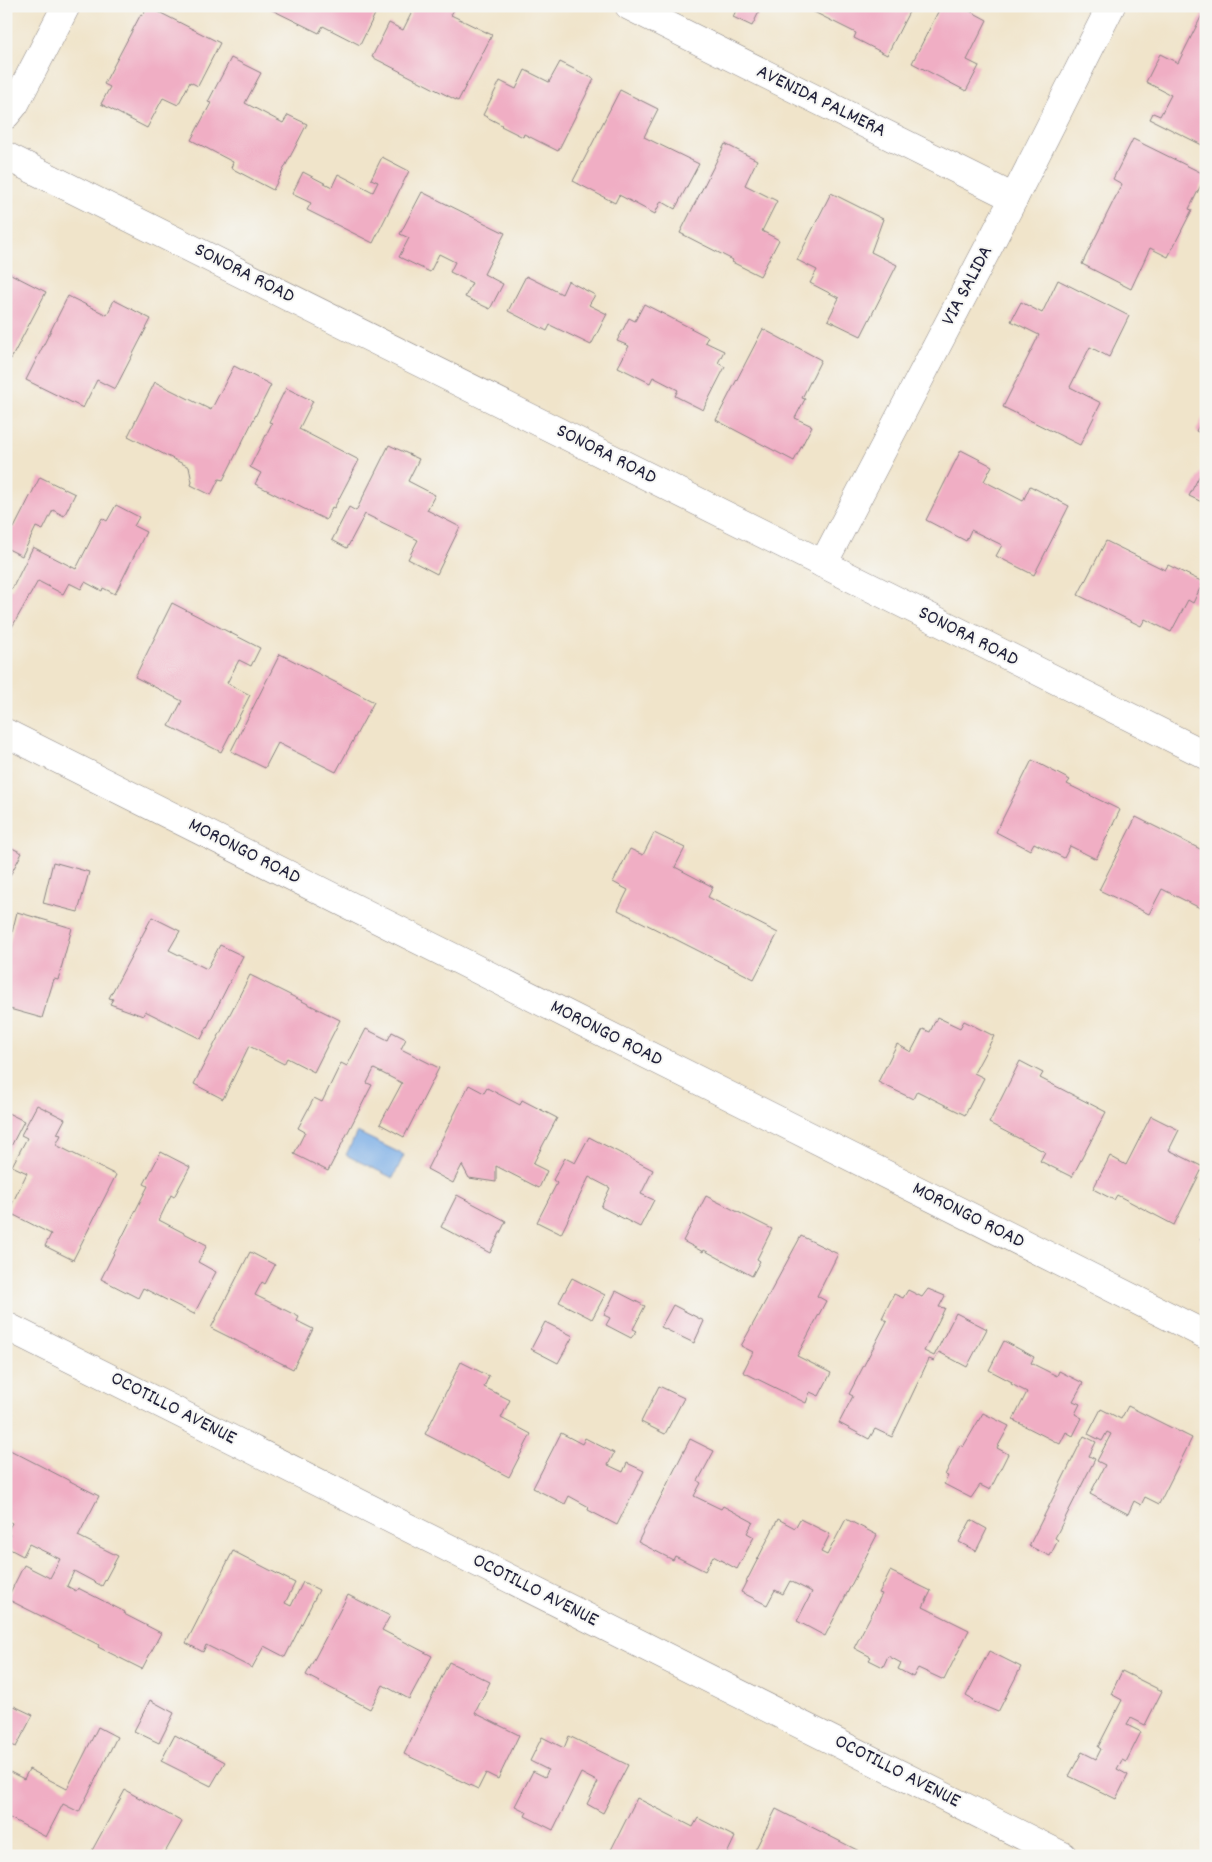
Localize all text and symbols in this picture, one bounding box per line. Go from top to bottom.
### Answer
street label: AVENIDA PALMERA [751,58,891,146]
street label: SONORA ROAD [189,237,299,311]
street label: VIA SALIDA [935,241,1001,331]
street label: SONORA ROAD [551,418,661,492]
street label: SONORA ROAD [913,600,1023,674]
street label: MORONGO ROAD [183,812,305,892]
street label: MORONGO ROAD [545,994,667,1074]
street label: MORONGO ROAD [907,1176,1029,1256]
street label: OCOTILLO AVENUE [105,1365,241,1453]
street label: OCOTILLO AVENUE [467,1547,603,1635]
street label: OCOTILLO AVENUE [829,1728,965,1816]

